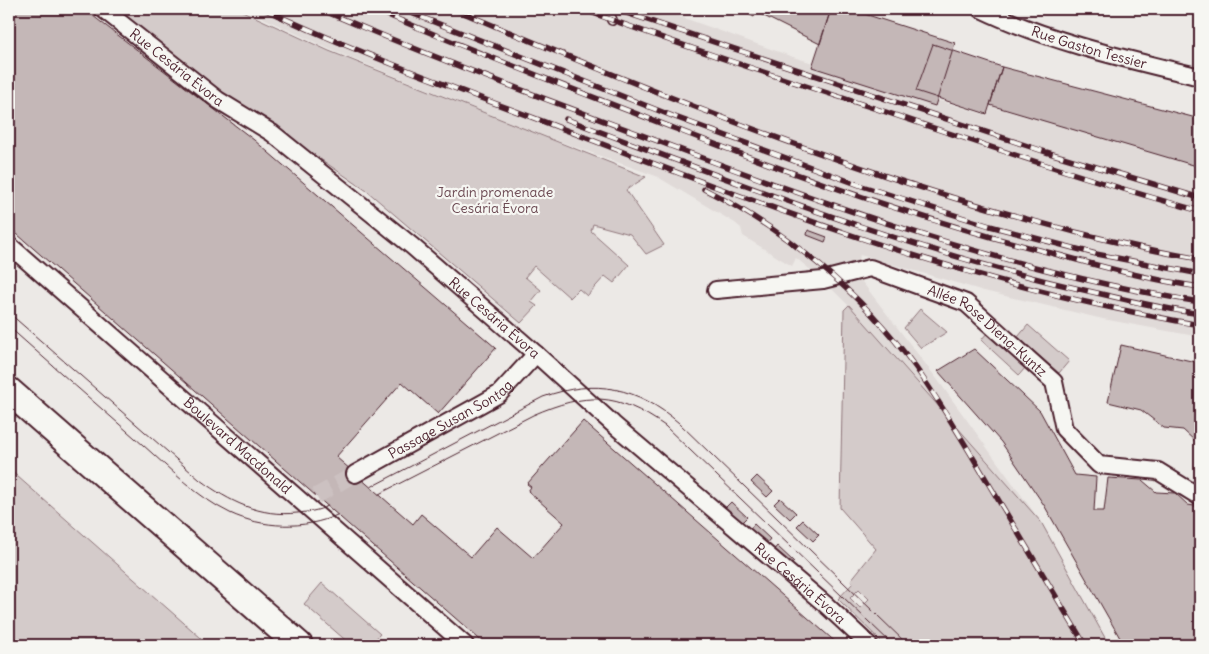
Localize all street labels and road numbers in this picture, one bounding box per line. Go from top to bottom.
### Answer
street label: Rue Gaston Tessier [1029,22,1149,73]
street label: Rue Cesária Évora [126,25,227,110]
street label: Rue Cesária Évora [445,273,544,362]
street label: Allée Rose Dieng-Kuntz [925,281,1051,381]
street label: Passage Susan Sontag [385,376,516,463]
street label: Boulevard Macdonald [180,393,295,498]
street label: Rue Cesária Évora [751,539,849,628]

